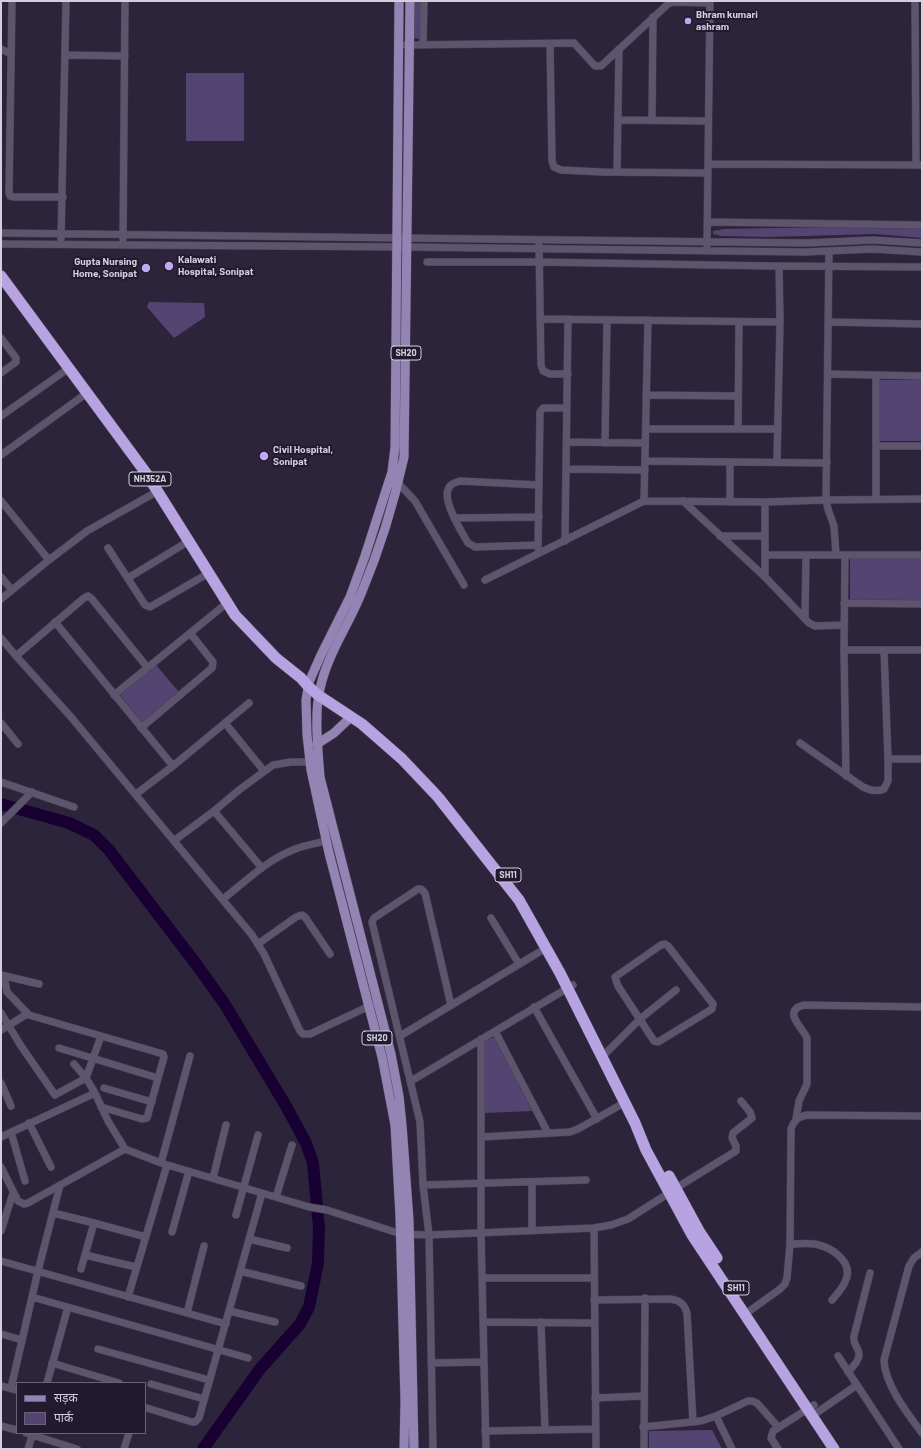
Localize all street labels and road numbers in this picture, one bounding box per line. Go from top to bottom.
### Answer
road number: SH20 [391,346,421,360]
road number: NH352A [129,472,171,486]
road number: SH11 [495,868,521,882]
road number: SH20 [362,1031,392,1045]
road number: SH11 [723,1281,749,1295]

